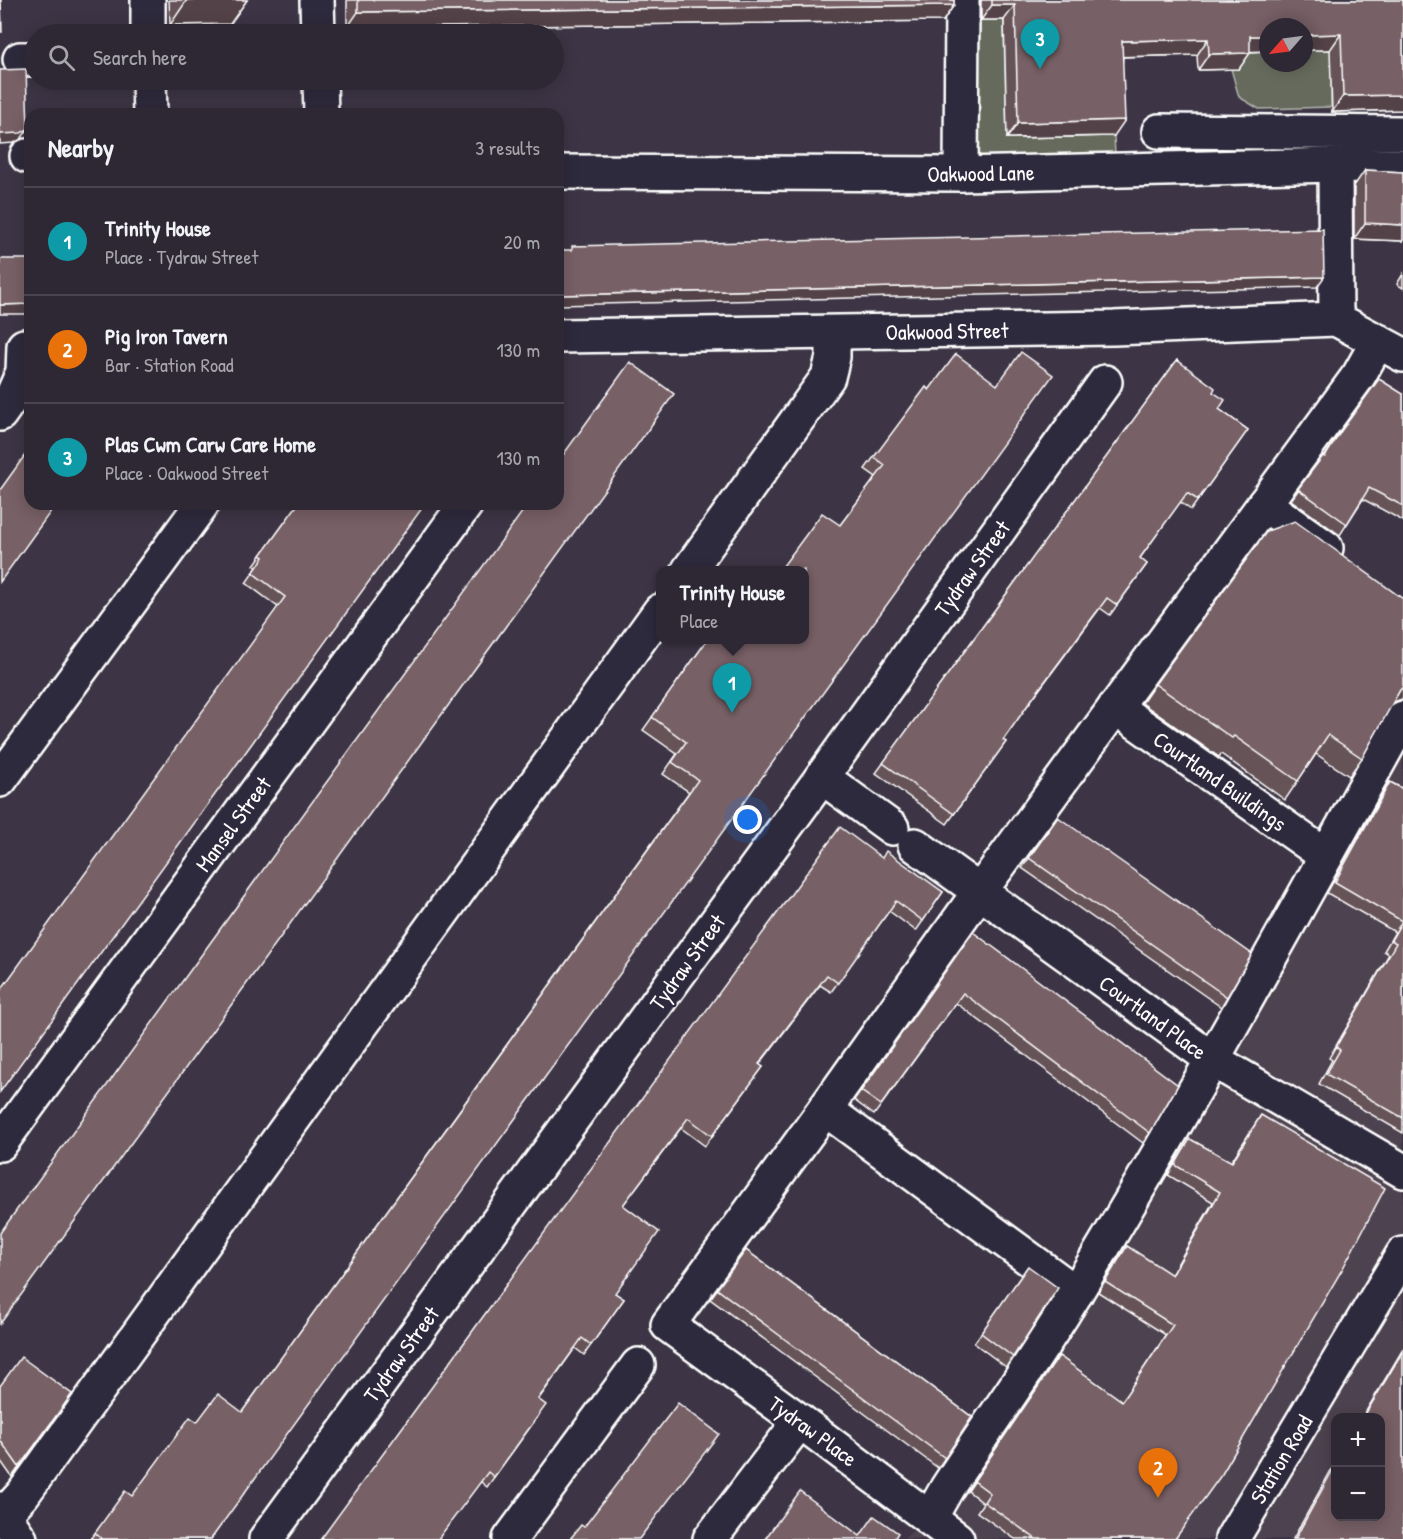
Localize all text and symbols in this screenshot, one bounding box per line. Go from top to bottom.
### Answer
north arrow [1259,18,1313,72]
pin: 3 [1020,20,1060,69]
search box [24,24,564,90]
icon: search [45,41,78,74]
text: Search here [93,42,187,72]
text: Nearby [48,130,114,165]
text: 3 results [475,134,540,161]
street label: Oakwood Lane [927,157,1035,189]
text: Trinity House [105,213,211,243]
text: 1 [64,228,71,255]
text: 20 m [503,228,540,255]
text: Place · Tydraw Street [105,243,258,270]
street label: Oakwood Street [885,315,1009,347]
text: Pig Iron Tavern [105,321,228,351]
text: 2 [63,336,72,363]
text: 130 m [497,336,540,363]
text: Bar · Station Road [105,351,234,378]
text: Plas Cwm Carw Care Home [105,429,316,459]
text: 3 [63,444,72,471]
text: 130 m [497,444,540,471]
text: Place · Oakwood Street [105,459,268,486]
street label: Tydraw Street [927,514,1017,622]
popup [656,566,809,644]
text: Trinity House [680,577,785,607]
text: Place [680,607,718,634]
pin: 1 [712,664,752,713]
street label: Courtland Buildings [1147,724,1293,838]
street label: Mansel Street [188,770,278,878]
your location [733,805,762,834]
street label: Tydraw Street [642,908,732,1016]
street label: Courtland Place [1093,968,1213,1066]
street label: Tydraw Street [356,1300,446,1408]
street label: Tydraw Place [763,1389,864,1474]
street label: Station Road [1243,1409,1319,1509]
map controls [1331,1413,1385,1521]
button: + [1331,1413,1385,1467]
pin: 2 [1138,1448,1178,1498]
button: − [1331,1467,1385,1521]

